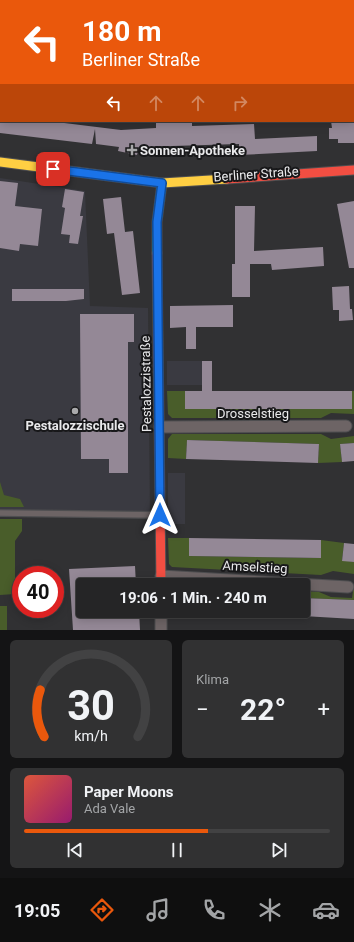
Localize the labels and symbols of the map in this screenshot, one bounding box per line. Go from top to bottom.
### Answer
place label: Sonnen-Apotheke [140,143,245,158]
marker: Sonnen-Apotheke [127,145,137,155]
pin [36,152,70,186]
street label: Berliner Straße [213,164,299,184]
street label: Pestalozzistraße [138,336,154,432]
marker: Pestalozzischule [70,406,80,416]
street label: Drosselstieg [217,406,289,421]
place label: Pestalozzischule [25,418,125,433]
position arrow [139,494,181,536]
street label: Amselstieg [222,558,288,576]
speed limit sign: 40 [12,566,64,618]

